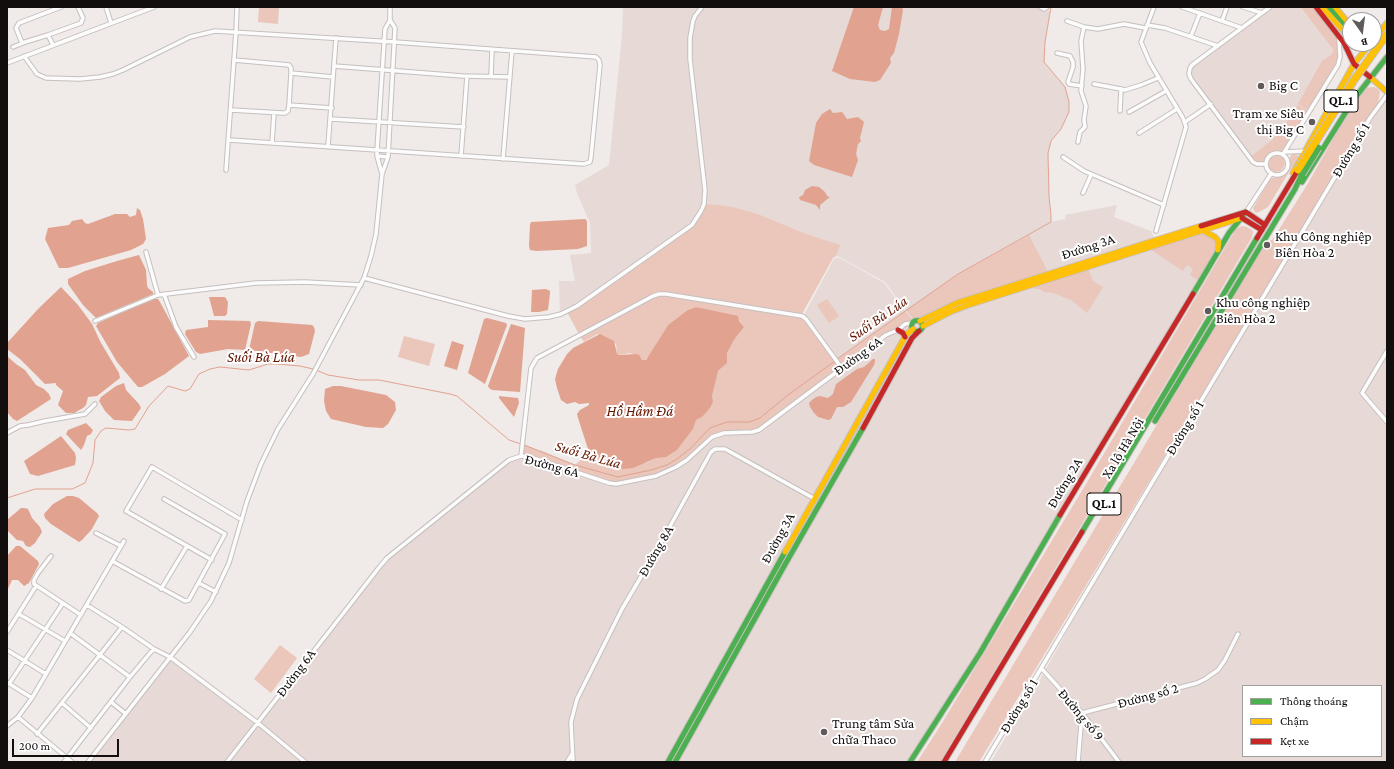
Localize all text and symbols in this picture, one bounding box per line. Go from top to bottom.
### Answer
north arrow [1342,12,1382,52]
text: B [1360,36,1369,49]
place label: Big C [1269,78,1298,94]
marker: Big C [1256,81,1266,91]
road number: QL.1 [1324,90,1358,112]
place label: Trạm xe Siêu thị Big C [1232,106,1304,138]
marker: Trạm xe Siêu thị Big C [1307,117,1317,127]
street label: Đường số 1 [1328,120,1374,180]
place label: Khu Công nghiệp Biên Hòa 2 [1275,229,1372,262]
street label: Đường 3A [1059,231,1117,263]
marker: Khu Công nghiệp Biên Hòa 2 [1262,240,1272,250]
water label: Suối Bà Lúa [845,292,911,346]
place label: Khu công nghiệp Biên Hòa 2 [1216,295,1310,328]
marker: Khu công nghiệp Biên Hòa 2 [1203,306,1213,316]
street label: Đường 6A [831,333,885,379]
water label: Suối Bà Lúa [227,348,295,366]
street label: Đường số 1 [1162,398,1208,458]
water label: Hồ Hầm Đá [607,402,673,420]
street label: Xa lộ Hà Nội [1098,414,1148,482]
water label: Suối Bà Lúa [553,437,623,473]
street label: Đường 6A [523,451,581,481]
street label: Đường 2A [1044,455,1086,511]
road number: QL.1 [1087,493,1121,515]
street label: Đường 3A [757,510,799,566]
street label: Đường 8A [635,523,677,579]
street label: Đường 6A [273,646,319,700]
street label: Đường số 1 [996,676,1042,736]
street label: Đường số 2 [1116,680,1180,712]
legend [1242,685,1382,757]
street label: Đường số 9 [1054,686,1108,744]
text: Thông thoáng [1280,694,1348,708]
text: Chậm [1280,714,1309,728]
place label: Trung tâm Sửa chữa Thaco [832,716,914,748]
marker: Trung tâm Sửa chữa Thaco [819,727,829,737]
scale bar [14,731,121,757]
text: Kẹt xe [1280,734,1309,748]
text: 200 m [19,739,50,753]

